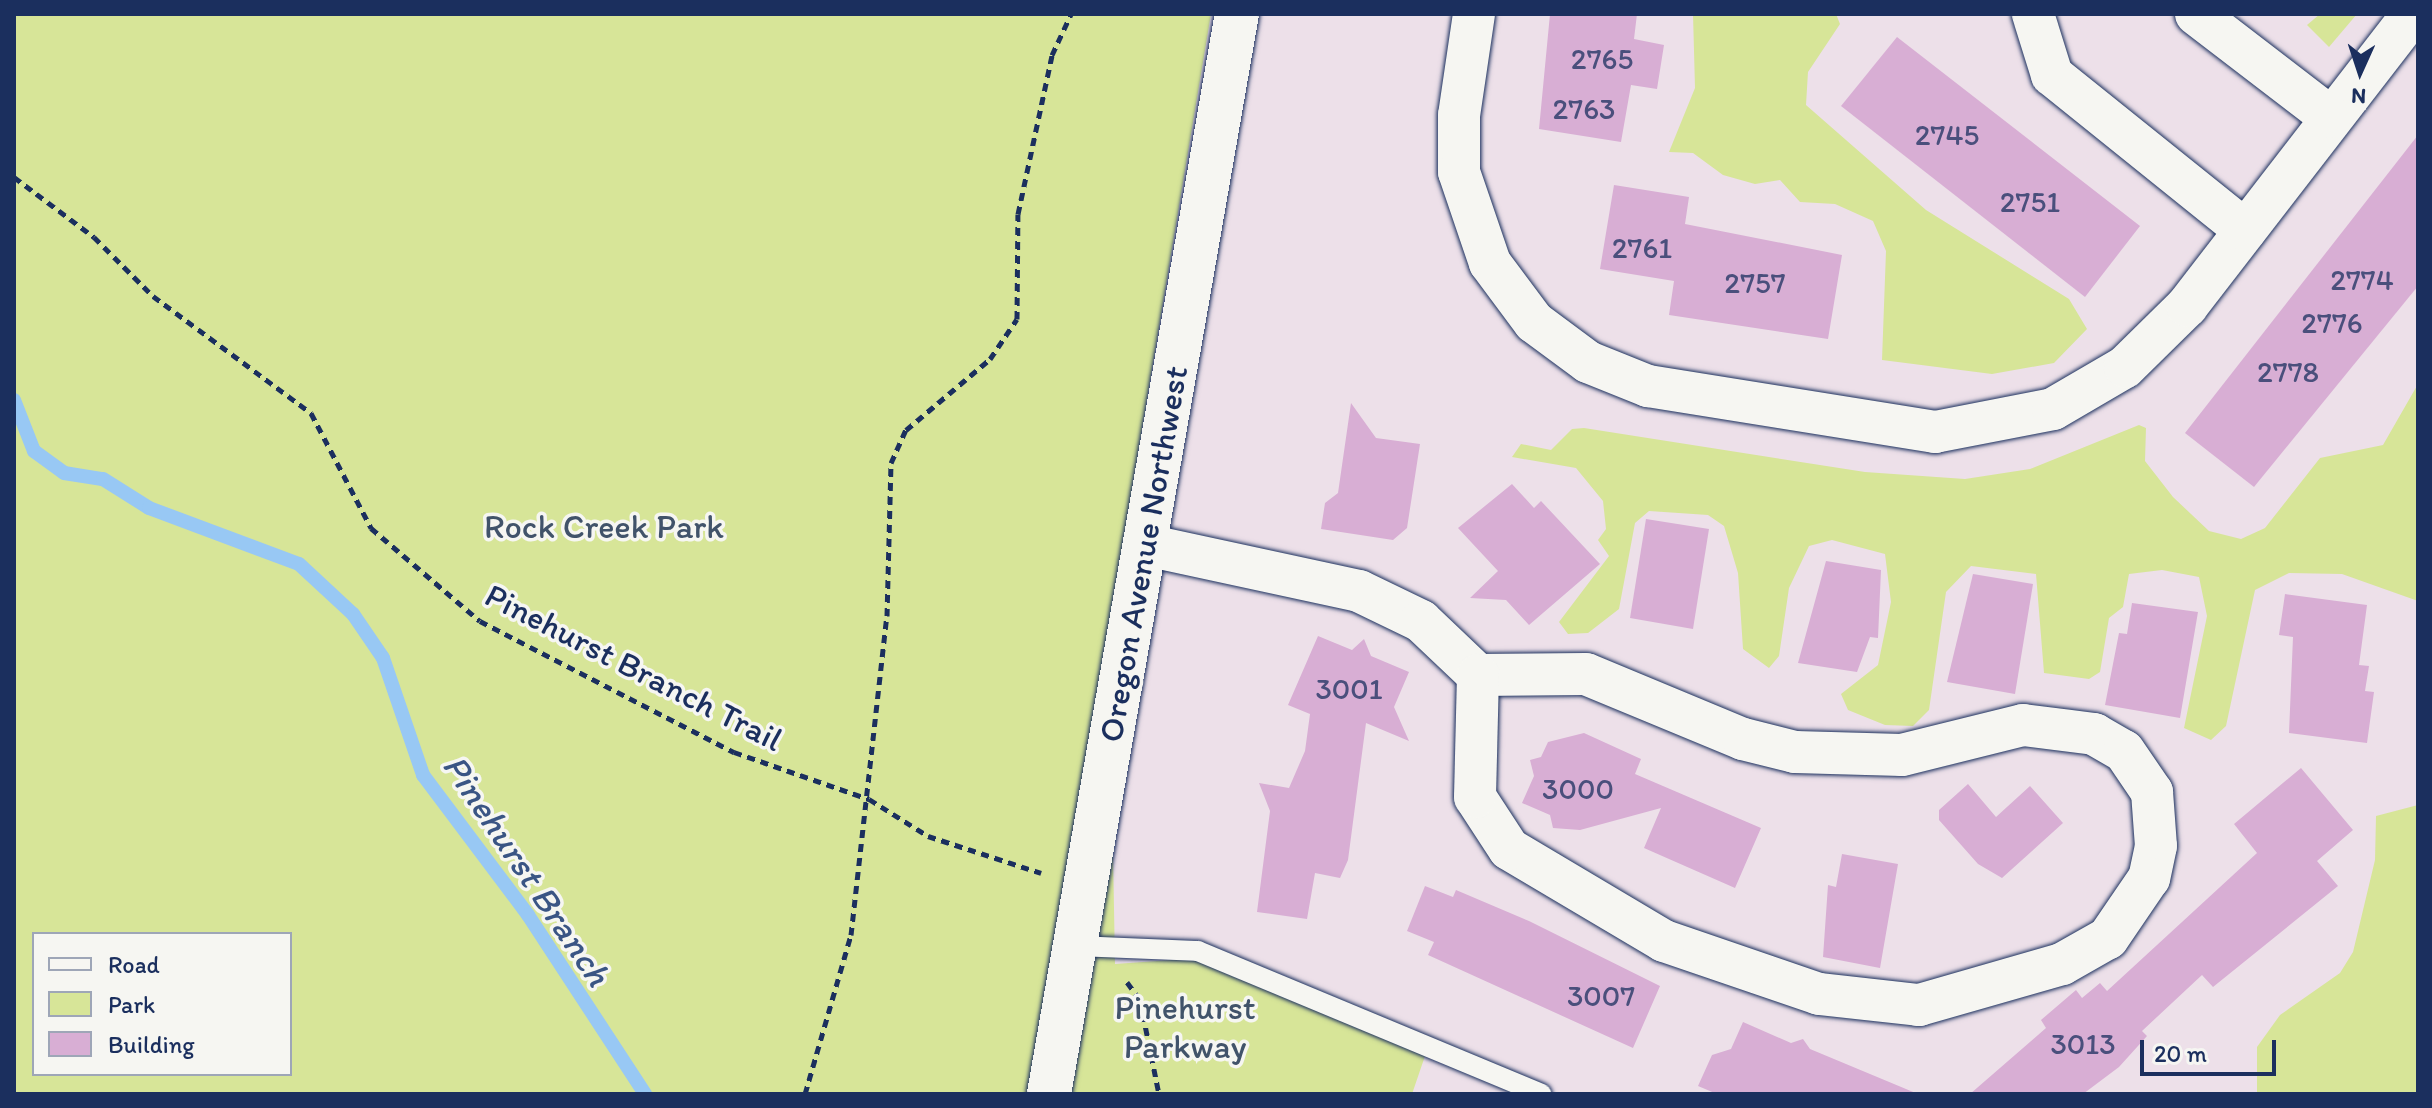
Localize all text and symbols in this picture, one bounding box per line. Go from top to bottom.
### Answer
north arrow [2320,32,2400,112]
house number: 2765 [1571,41,1633,77]
text: N [2351,83,2367,110]
house number: 2763 [1553,91,1615,127]
house number: 2745 [1915,117,1979,153]
house number: 2751 [2000,184,2060,220]
house number: 2761 [1612,230,1672,266]
house number: 2774 [2330,262,2394,298]
house number: 2757 [1724,265,1786,301]
house number: 2776 [2301,305,2363,341]
house number: 2778 [2257,354,2319,390]
street label: Oregon Avenue Northwest [1090,363,1196,745]
park label: Rock Creek Park [485,507,723,547]
street label: Pinehurst Branch Trail [479,574,789,760]
house number: 3001 [1315,671,1383,707]
water label: Pinehurst Branch [434,746,620,994]
house number: 3000 [1542,771,1614,807]
legend [32,932,292,1076]
text: Road [108,950,160,979]
house number: 3007 [1567,978,1635,1014]
park label: Pinehurst Parkway [1114,987,1256,1066]
text: Park [108,990,155,1019]
scale bar [2144,1024,2280,1074]
house number: 3013 [2050,1026,2116,1062]
text: Building [108,1030,195,1059]
text: 20 m [2154,1039,2207,1068]

